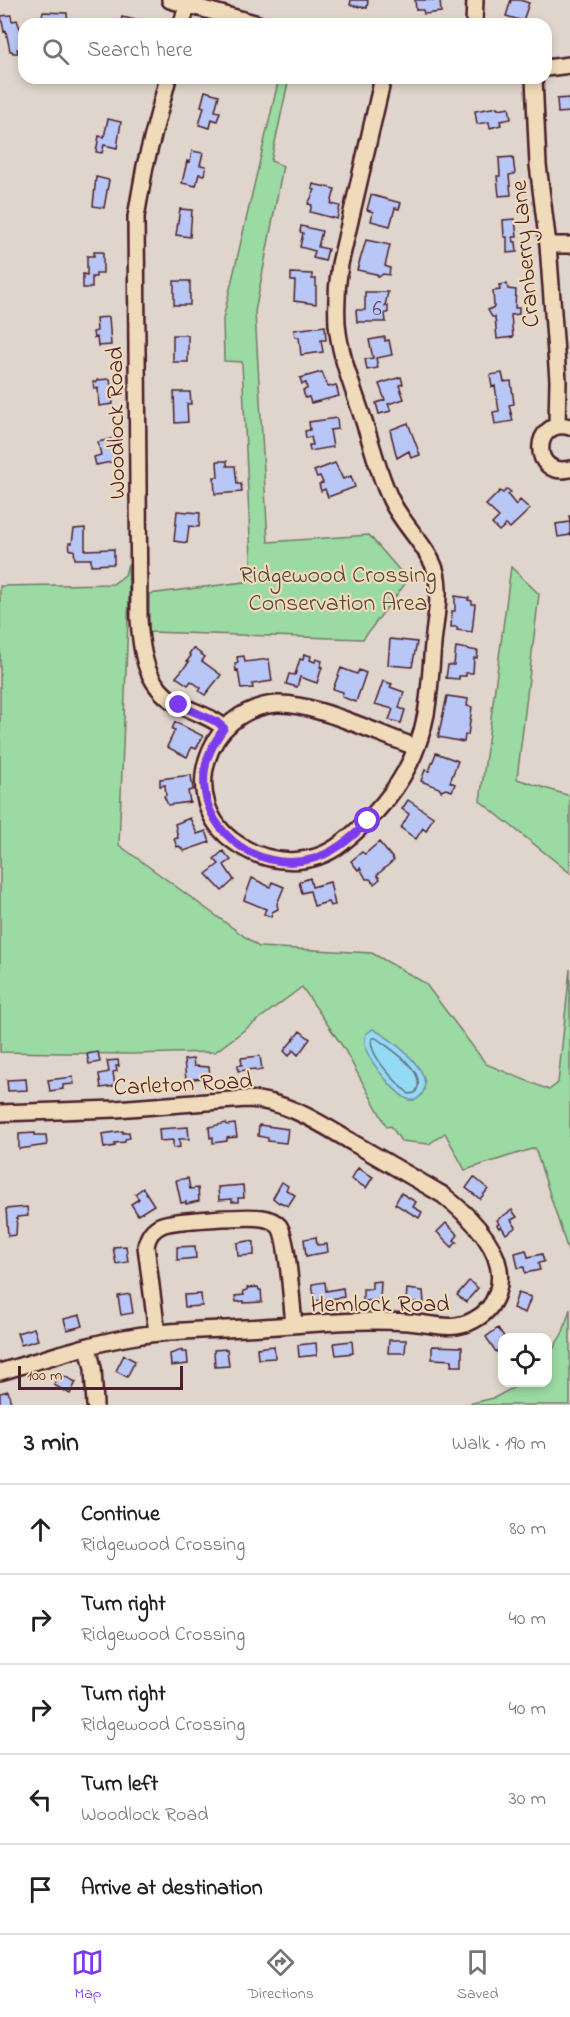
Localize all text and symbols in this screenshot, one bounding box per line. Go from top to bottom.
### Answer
search box [18,18,552,84]
icon: search [39,35,72,68]
text: Search here [87,35,192,67]
street label: Cranberry Lane [503,178,551,329]
house number: 6 [372,295,382,325]
street label: Woodlock Road [99,346,136,500]
park label: Ridgewood Crossing Conservation Area [239,559,437,622]
route end [165,691,191,717]
route start [354,807,380,833]
street label: Carleton Road [113,1064,254,1107]
street label: Hemlock Road [310,1288,450,1323]
map controls [498,1333,552,1387]
button: locate [498,1333,552,1387]
scale bar [18,1363,183,1390]
text: 100 m [27,1364,62,1388]
text: 3 min [24,1425,79,1463]
text: Walk · 190 m [452,1430,546,1459]
text: Continue [81,1499,160,1531]
icon: ahead [24,1513,57,1546]
text: 80 m [509,1515,546,1544]
text: Ridgewood Crossing [81,1531,245,1560]
text: Turn right [81,1589,166,1621]
icon: right [24,1603,57,1636]
text: 40 m [509,1605,546,1634]
text: Ridgewood Crossing [81,1621,245,1650]
text: Turn right [81,1679,166,1711]
icon: right [24,1693,57,1726]
text: 40 m [509,1695,546,1724]
text: Ridgewood Crossing [81,1711,245,1740]
text: Turn left [81,1769,158,1801]
icon: left [24,1783,57,1816]
text: 30 m [509,1785,546,1814]
text: Woodlock Road [81,1801,208,1830]
icon: arrive [24,1873,57,1906]
text: Arrive at destination [81,1873,263,1905]
tab: Map [71,1946,104,2006]
tab: Directions [247,1946,314,2006]
tab: Saved [457,1946,499,2006]

